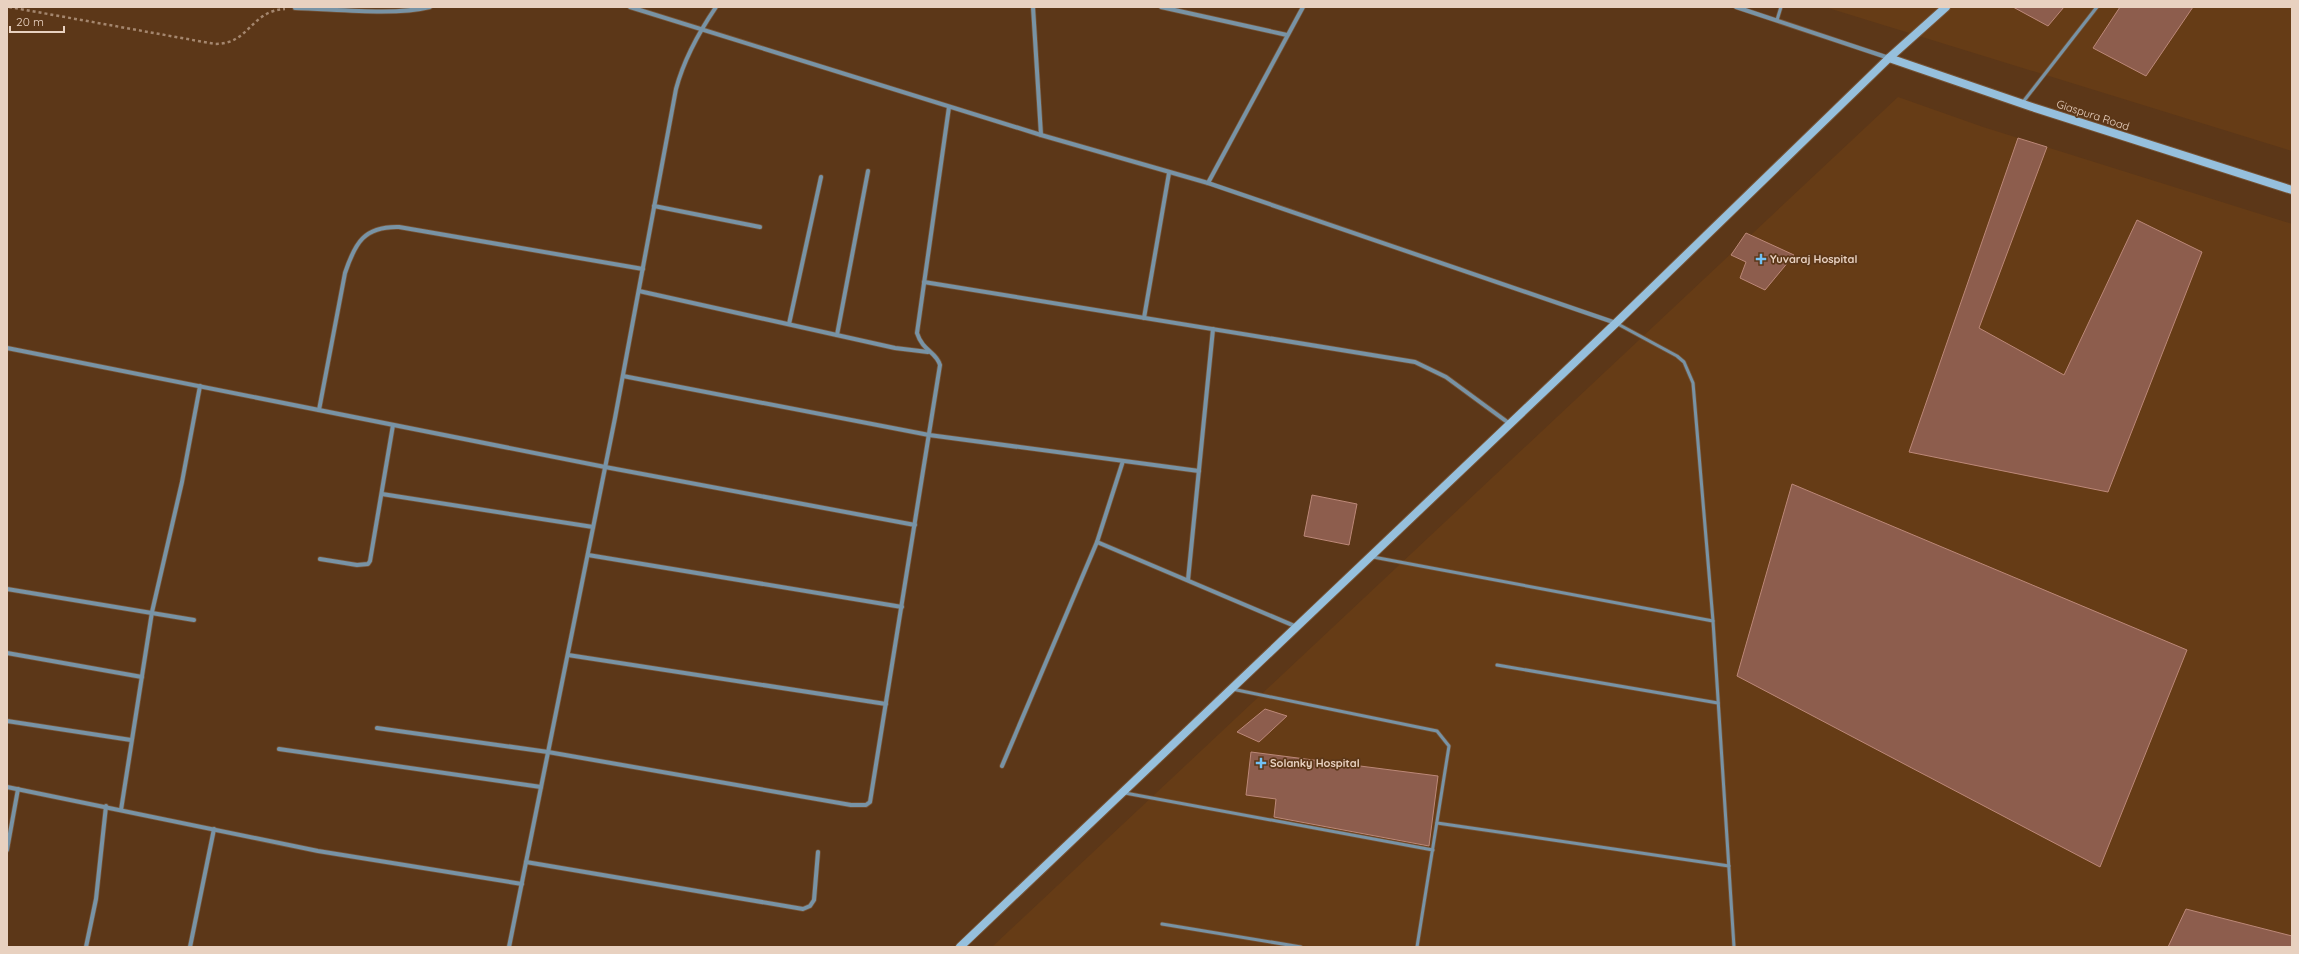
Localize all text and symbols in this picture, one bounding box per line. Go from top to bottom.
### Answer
scale bar [10,8,64,34]
text: 20 m [16,14,44,29]
street label: Giaspura Road [2055,97,2131,133]
place label: Yuvaraj Hospital [1770,252,1858,266]
marker: Yuvaraj Hospital [1755,253,1767,265]
place label: Solanky Hospital [1270,756,1360,770]
marker: Solanky Hospital [1255,757,1267,769]

